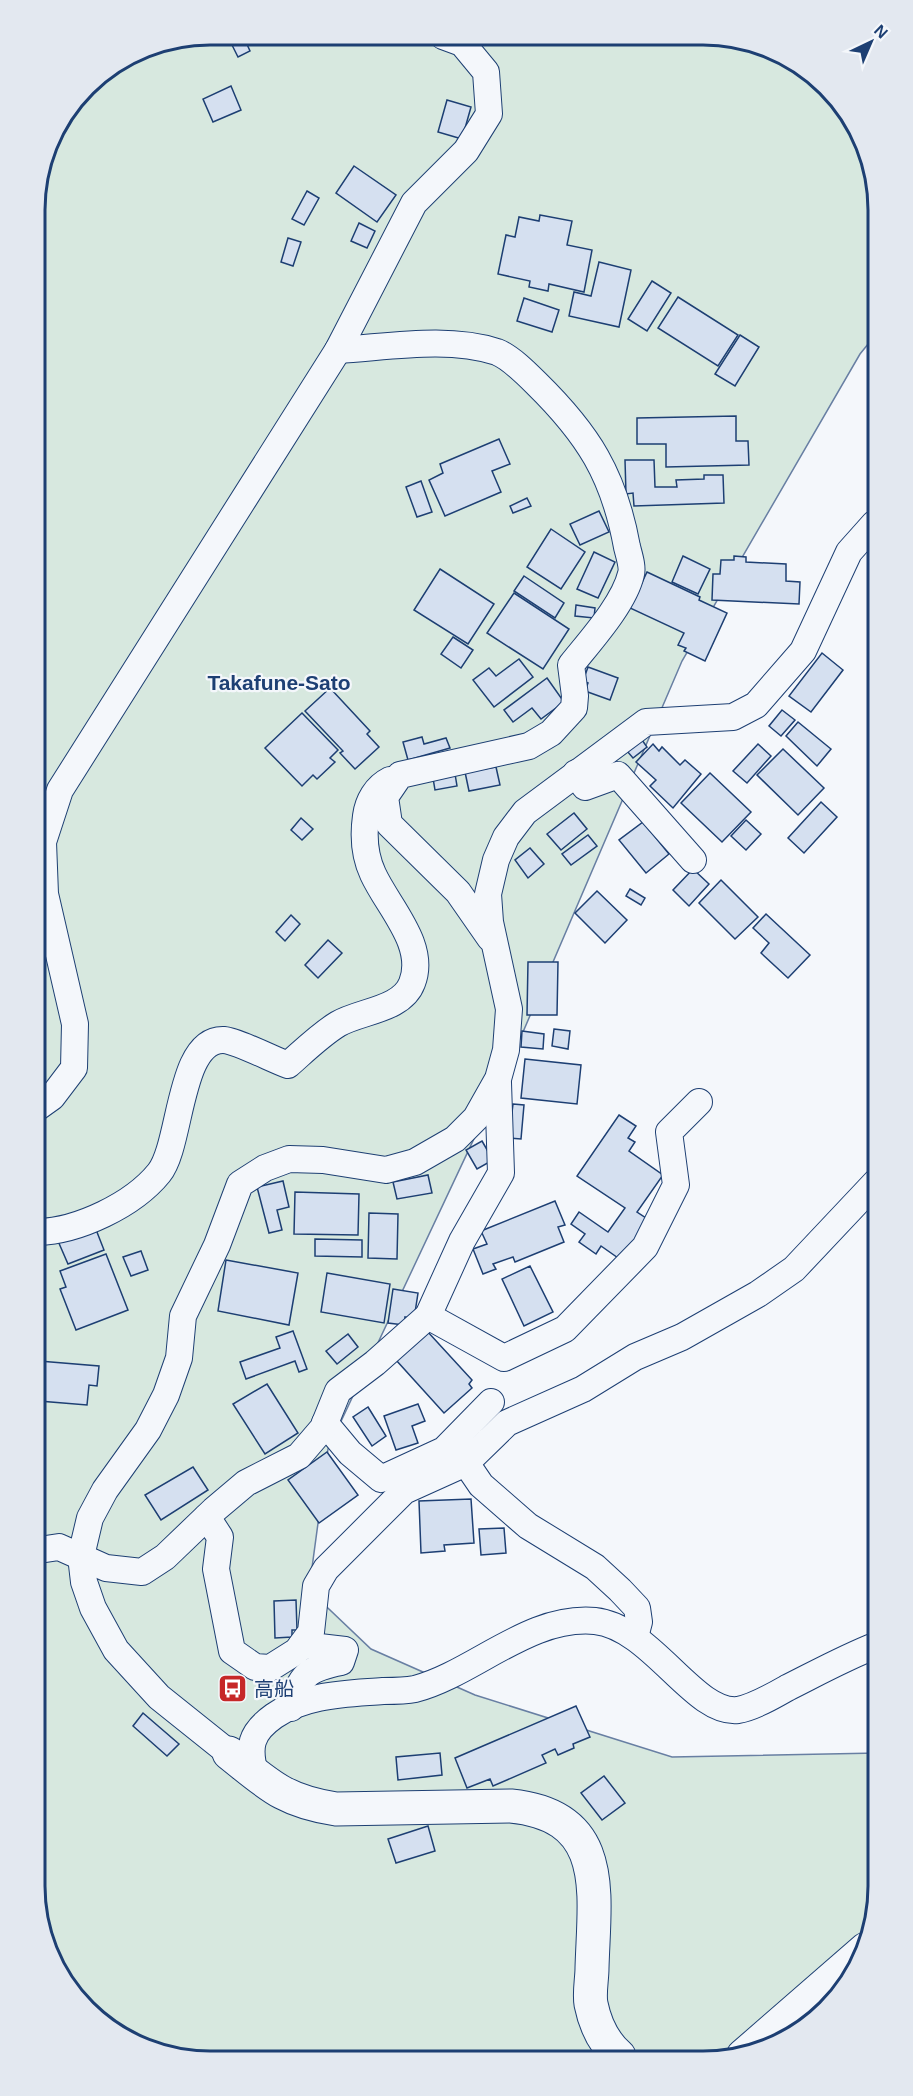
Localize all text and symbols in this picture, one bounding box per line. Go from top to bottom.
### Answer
north arrow [841,12,901,72]
text: N [871,21,891,42]
district label: Takafune-Sato [207,671,351,694]
bus stop icon: 高船 [217,1673,249,1705]
place label: 高船 [254,1678,294,1700]

